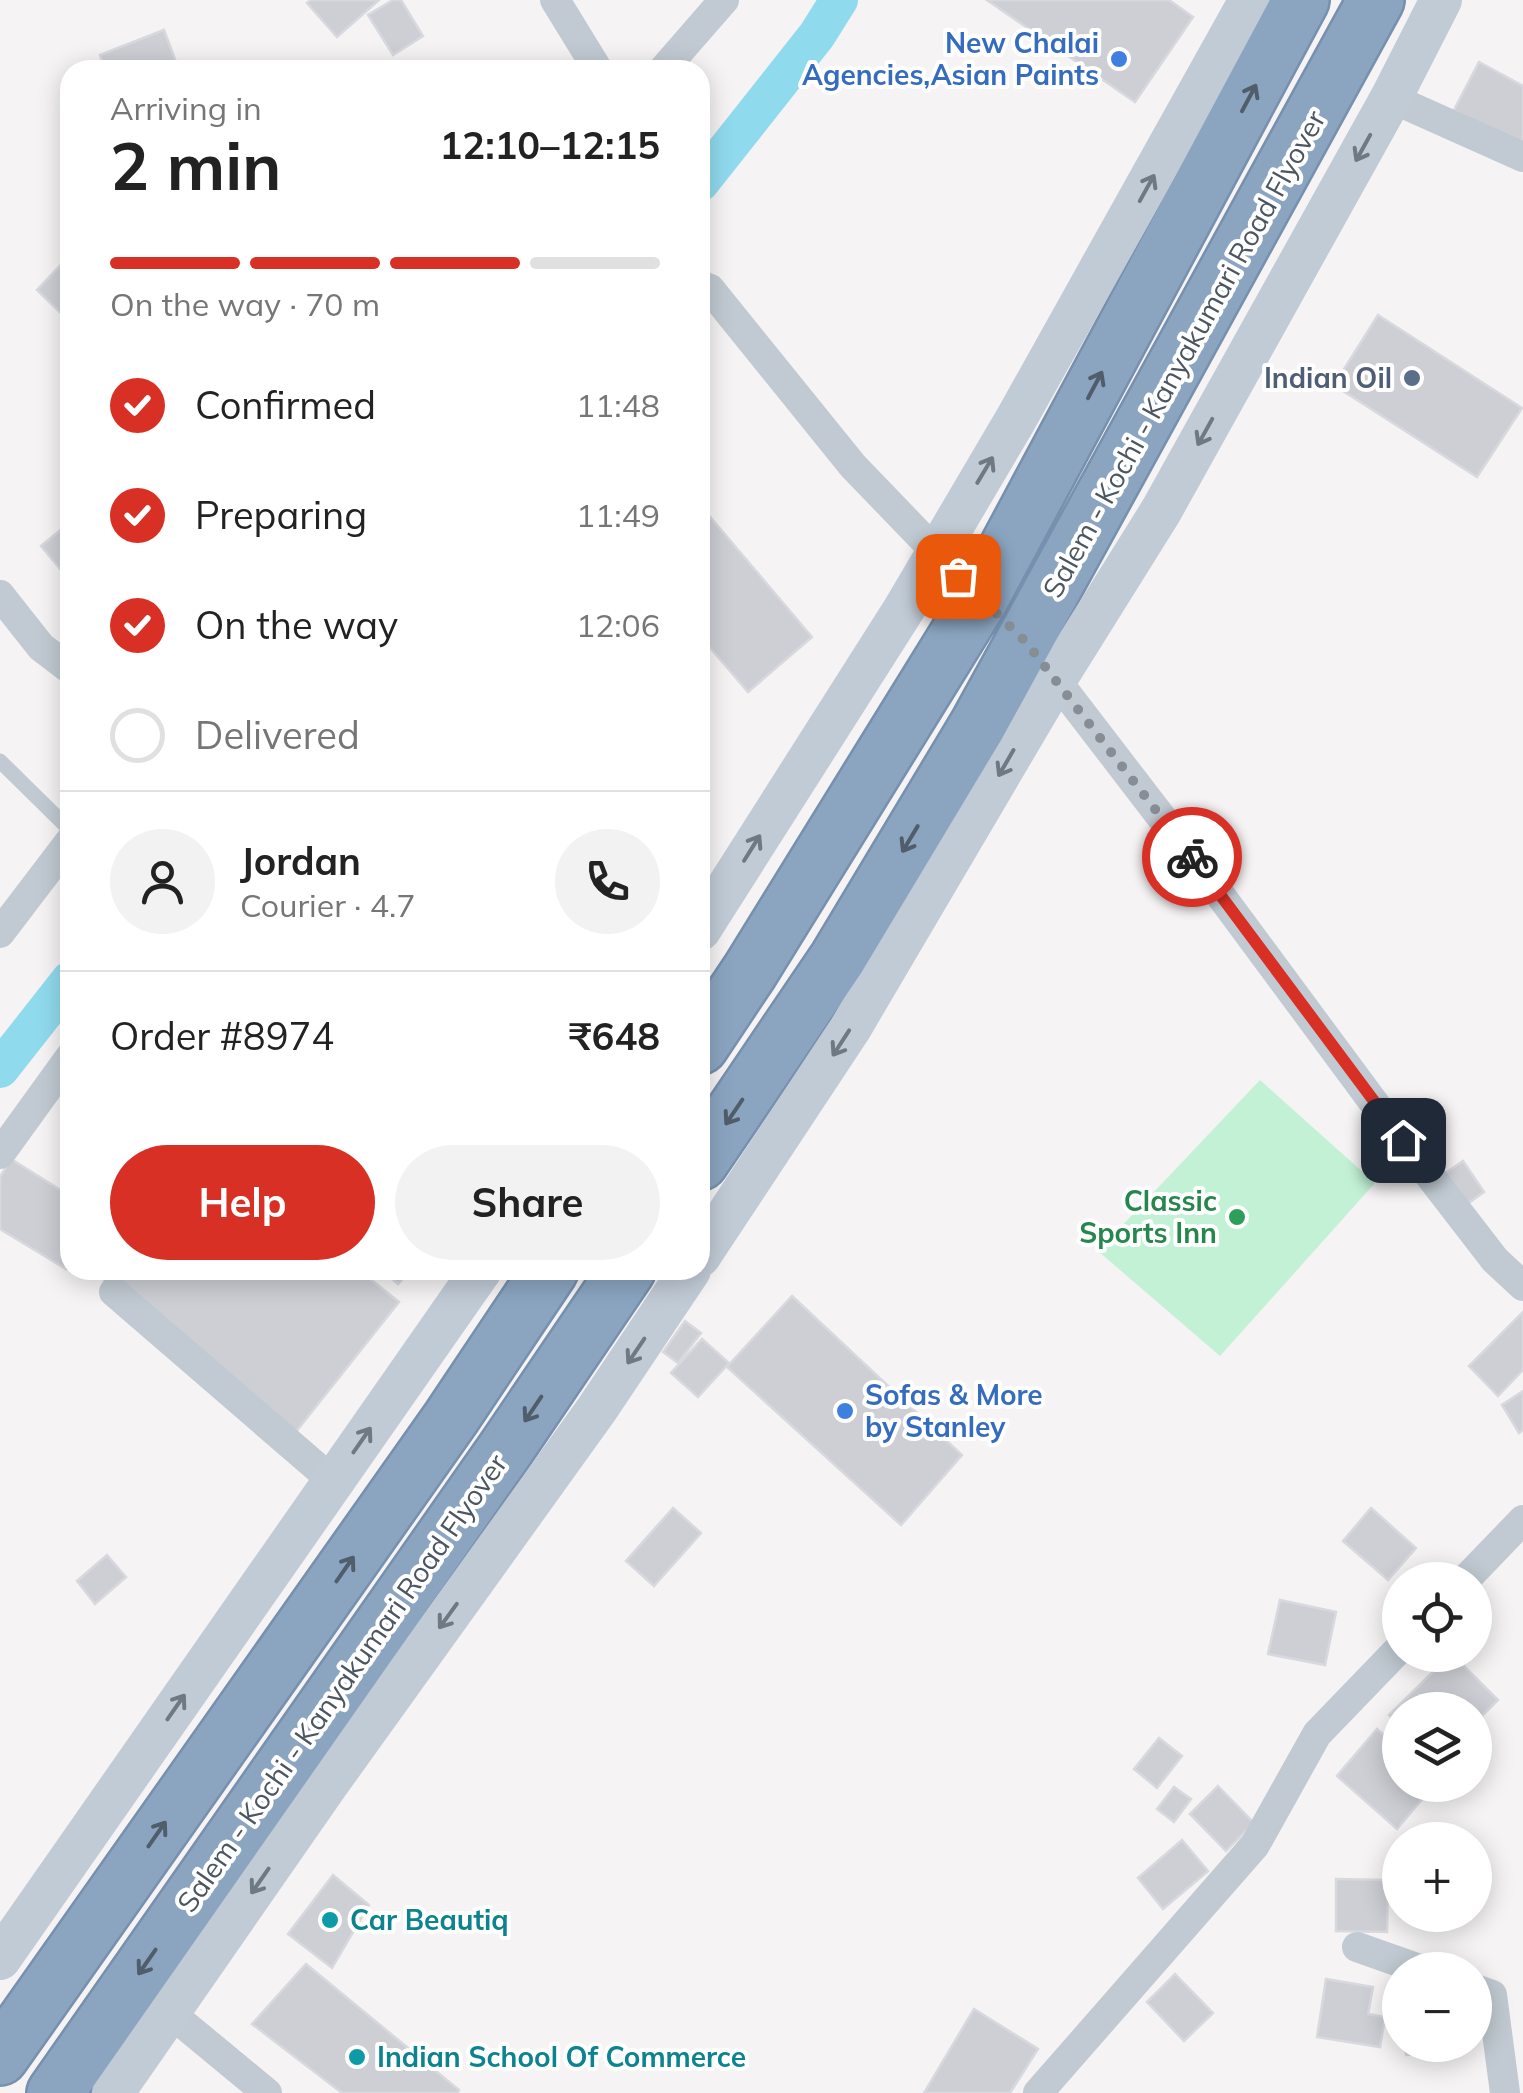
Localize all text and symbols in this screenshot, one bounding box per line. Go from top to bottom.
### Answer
place label: New Chalai Agencies,Asian Paints [802,25,1099,92]
marker: New Chalai Agencies,Asian Paints [1108,48,1130,70]
one-way arrow [1239,84,1259,114]
text: Arriving in [110,88,262,128]
street label: Salem - Kochi - Kanyakumari Road Flyover [1035,103,1333,603]
text: 12:10–12:15 [440,121,660,169]
text: 2 min [110,125,281,206]
one-way arrow [1353,133,1373,162]
one-way arrow [1137,174,1157,204]
text: On the way · 70 m [110,284,380,324]
place label: Indian Oil [1264,360,1392,395]
marker: Indian Oil [1401,367,1423,389]
one-way arrow [1086,370,1105,400]
icon: check [110,378,165,433]
text: Confirmed [195,381,376,429]
text: 11:48 [576,385,660,425]
one-way arrow [1195,417,1215,447]
one-way arrow [975,456,995,485]
icon: check [110,488,165,543]
text: Preparing [195,491,367,539]
text: 11:49 [576,495,660,535]
pin [916,534,1001,619]
icon: bag [931,549,986,604]
icon: check [110,598,165,653]
text: On the way [195,601,398,649]
text: 12:06 [576,605,660,645]
text: Delivered [195,711,360,759]
one-way arrow [996,748,1016,777]
courier [1142,807,1242,907]
one-way arrow [900,824,920,853]
button: person [110,829,215,934]
button: phone [555,829,660,934]
icon: bike [1165,830,1220,885]
one-way arrow [742,834,763,862]
text: Jordan [240,837,361,885]
text: Courier · 4.7 [240,885,416,925]
text: Order #8974 [110,1012,334,1060]
text: ₹648 [569,1012,660,1060]
one-way arrow [830,1028,851,1057]
one-way arrow [724,1098,745,1126]
pin [1361,1098,1446,1183]
icon: home [1376,1113,1431,1168]
button: Help [110,1145,375,1260]
button: Share [395,1145,660,1260]
place label: Classic Sports Inn [1079,1183,1217,1250]
marker: Classic Sports Inn [1226,1206,1248,1228]
one-way arrow [626,1336,647,1364]
place label: Sofas & More by Stanley [865,1377,1043,1444]
one-way arrow [523,1394,544,1422]
marker: Sofas & More by Stanley [834,1400,856,1422]
one-way arrow [351,1427,372,1455]
street label: Salem - Kochi - Kanyakumari Road Flyover [169,1446,515,1919]
one-way arrow [334,1555,355,1583]
map controls [1382,1562,1492,2062]
button: locate [1382,1562,1492,1672]
one-way arrow [438,1602,459,1629]
button: layers [1382,1692,1492,1802]
one-way arrow [165,1693,186,1721]
one-way arrow [146,1821,167,1848]
button: + [1382,1822,1492,1932]
one-way arrow [250,1867,271,1894]
place label: Car Beautiq [350,1902,509,1937]
marker: Car Beautiq [319,1909,341,1931]
one-way arrow [137,1948,158,1976]
button: − [1382,1952,1492,2062]
place label: Indian School Of Commerce [377,2039,746,2074]
marker: Indian School Of Commerce [346,2046,368,2068]

